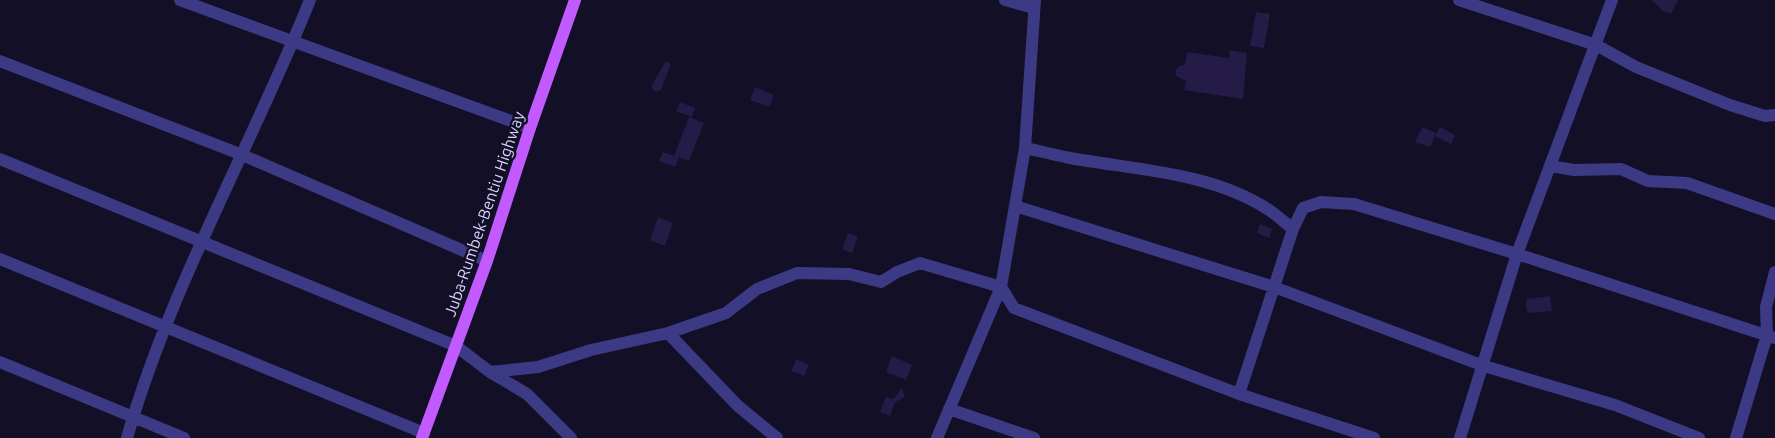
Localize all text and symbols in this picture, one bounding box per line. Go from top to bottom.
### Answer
street label: Juba-Rumbek-Bentiu Highway [440,109,528,319]

